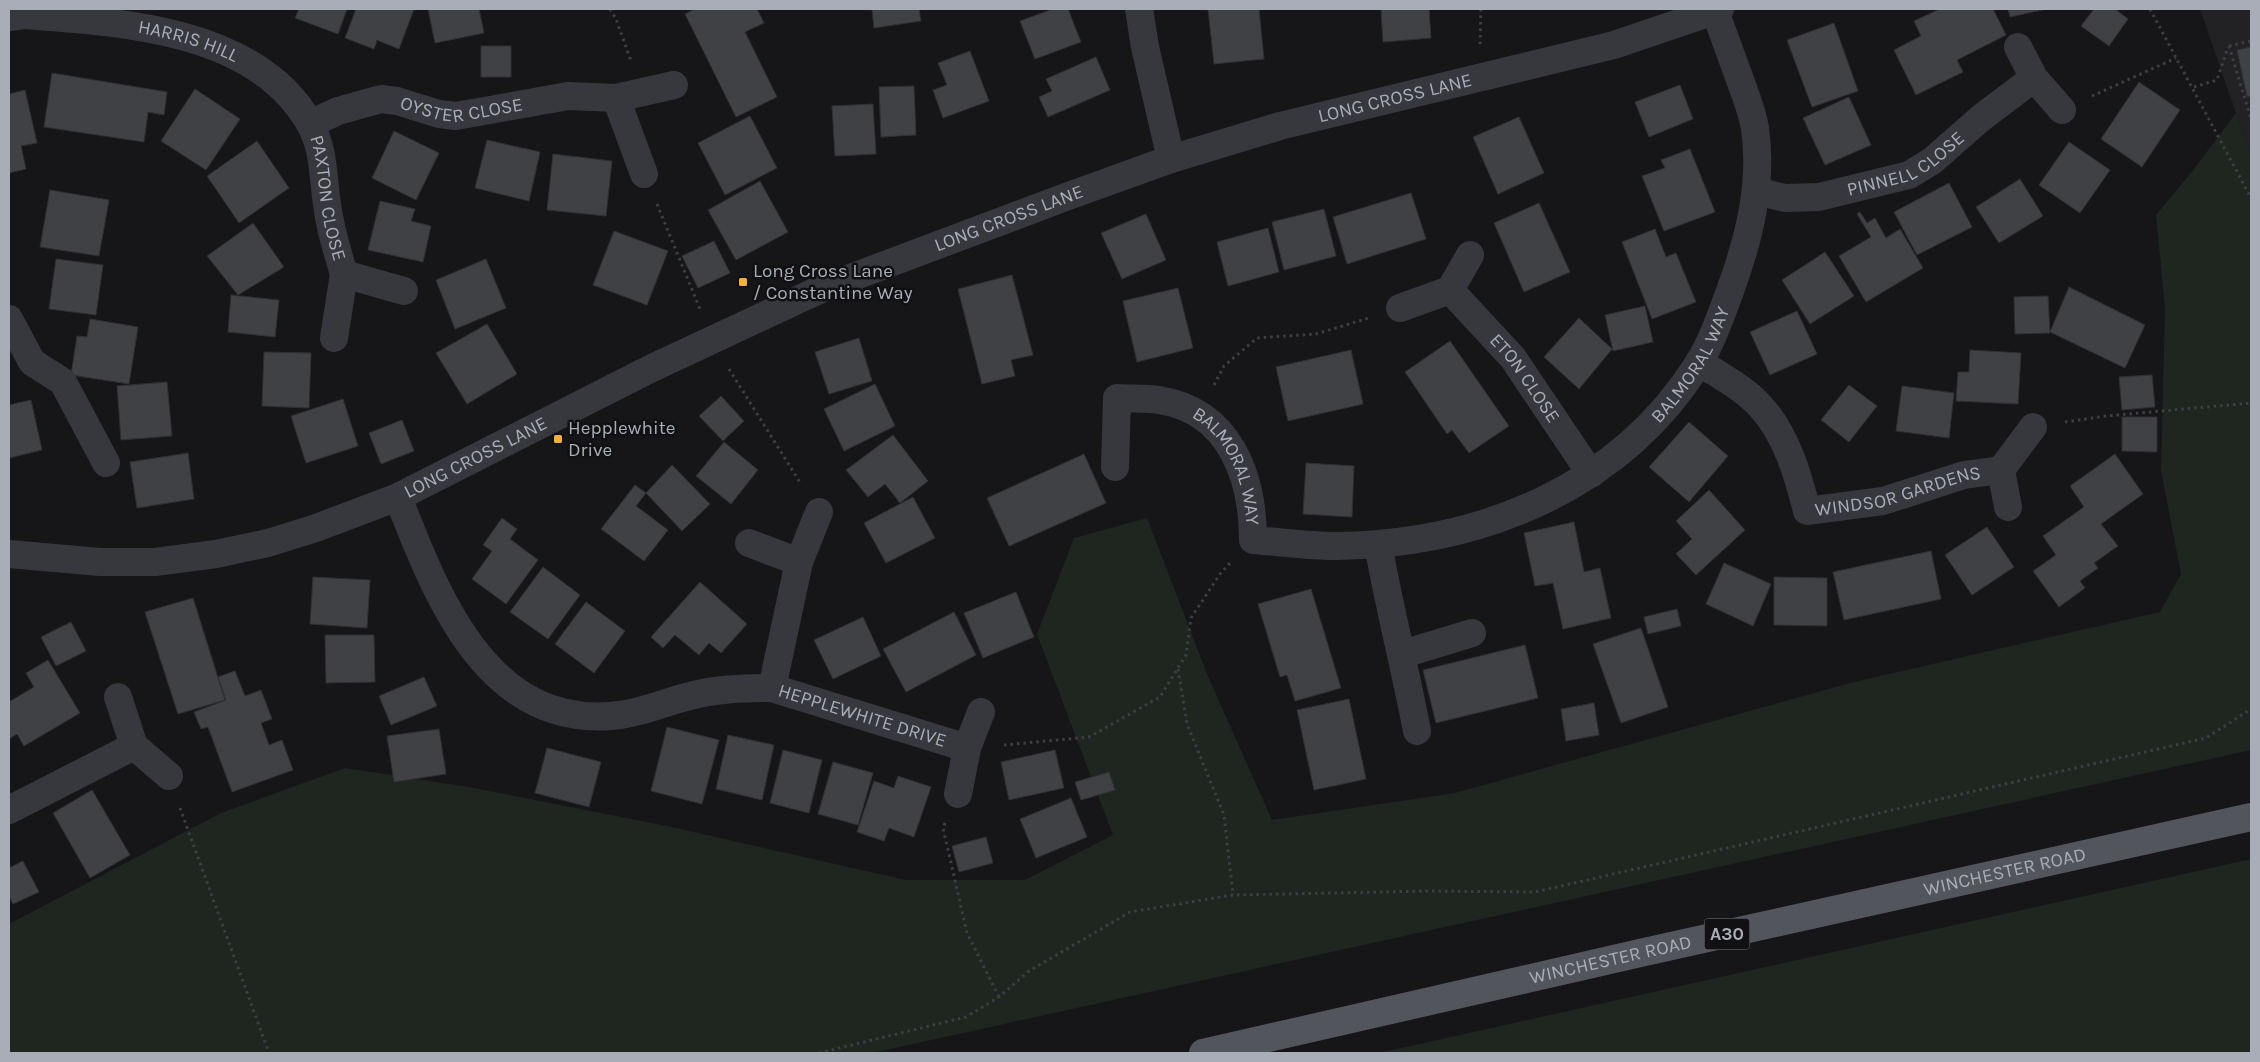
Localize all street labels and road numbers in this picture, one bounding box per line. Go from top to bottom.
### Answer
street label: HARRIS HILL [136,16,242,67]
street label: LONG CROSS LANE [1316,69,1474,127]
street label: OYSTER CLOSE [398,92,525,127]
street label: PINNELL CLOSE [1845,127,1969,201]
street label: PAXTON CLOSE [305,132,350,263]
street label: LONG CROSS LANE [931,181,1086,256]
street label: BALMORAL WAY [1646,303,1734,428]
street label: ETON CLOSE [1485,329,1564,427]
street label: BALMORAL WAY [1188,402,1264,527]
street label: LONG CROSS LANE [400,412,551,503]
street label: WINDSOR GARDENS [1814,462,1982,521]
street label: HEPPLEWHITE DRIVE [775,680,949,752]
street label: WINCHESTER ROAD [1922,843,2088,901]
road number: A30 [1704,919,1750,950]
street label: WINCHESTER ROAD [1527,931,1694,989]

